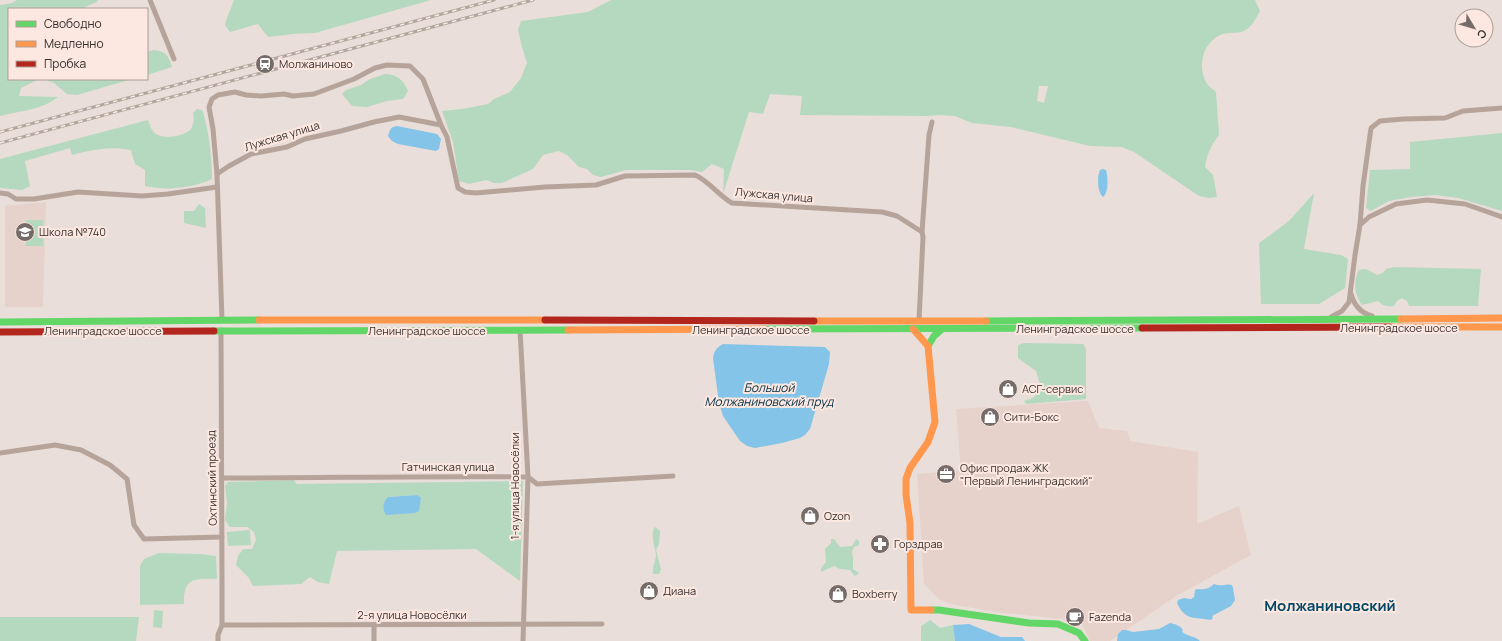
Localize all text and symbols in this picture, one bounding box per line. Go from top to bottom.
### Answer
legend [8,8,148,80]
north arrow [1454,8,1494,48]
text: Свободно [44,15,102,32]
text: С [1474,27,1491,42]
text: Медленно [44,35,104,52]
station icon: Молжаниново [254,53,276,75]
text: Пробка [44,55,86,72]
place label: Молжаниново [279,56,353,71]
street label: Лужская улица [242,117,321,154]
street label: Лужская улица [735,184,814,205]
school or university icon: Школа №740 [14,221,36,243]
place label: Школа №740 [39,224,106,239]
street label: Ленинградское шоссе [1340,320,1458,335]
street label: Ленинградское шоссе [1016,321,1134,336]
street label: Ленинградское шоссе [692,322,810,337]
street label: Ленинградское шоссе [44,323,162,338]
street label: Ленинградское шоссе [368,323,486,338]
shop icon: АСГ-сервис [997,378,1019,400]
water label: Большой Молжаниновский пруд [704,379,834,410]
place label: АСГ-сервис [1022,381,1083,396]
shop icon: Сити-Бокс [979,406,1001,428]
place label: Сити-Бокс [1004,409,1059,424]
street label: Охтинский проезд [203,430,220,526]
street label: 1-я улица Новосёлки [507,432,522,540]
street label: Гатчинская улица [402,459,494,474]
place label: Офис продаж ЖК "Первый Ленинградский" [960,460,1093,488]
office icon: Офис продаж ЖК "Первый Ленинградский" [935,463,957,485]
shop icon: Ozon [799,505,821,527]
place label: Ozon [824,508,850,523]
pharmacy icon: Горздрав [869,533,891,555]
place label: Горздрав [894,536,943,551]
shop icon: Диана [638,580,660,602]
place label: Диана [663,583,696,598]
shop icon: Boxberry [827,583,849,605]
place label: Boxberry [852,586,898,601]
district label: Молжаниновский [1264,595,1396,616]
cafe icon: Fazenda [1064,606,1086,628]
street label: 2-я улица Новосёлки [357,607,467,622]
place label: Fazenda [1089,609,1131,624]

